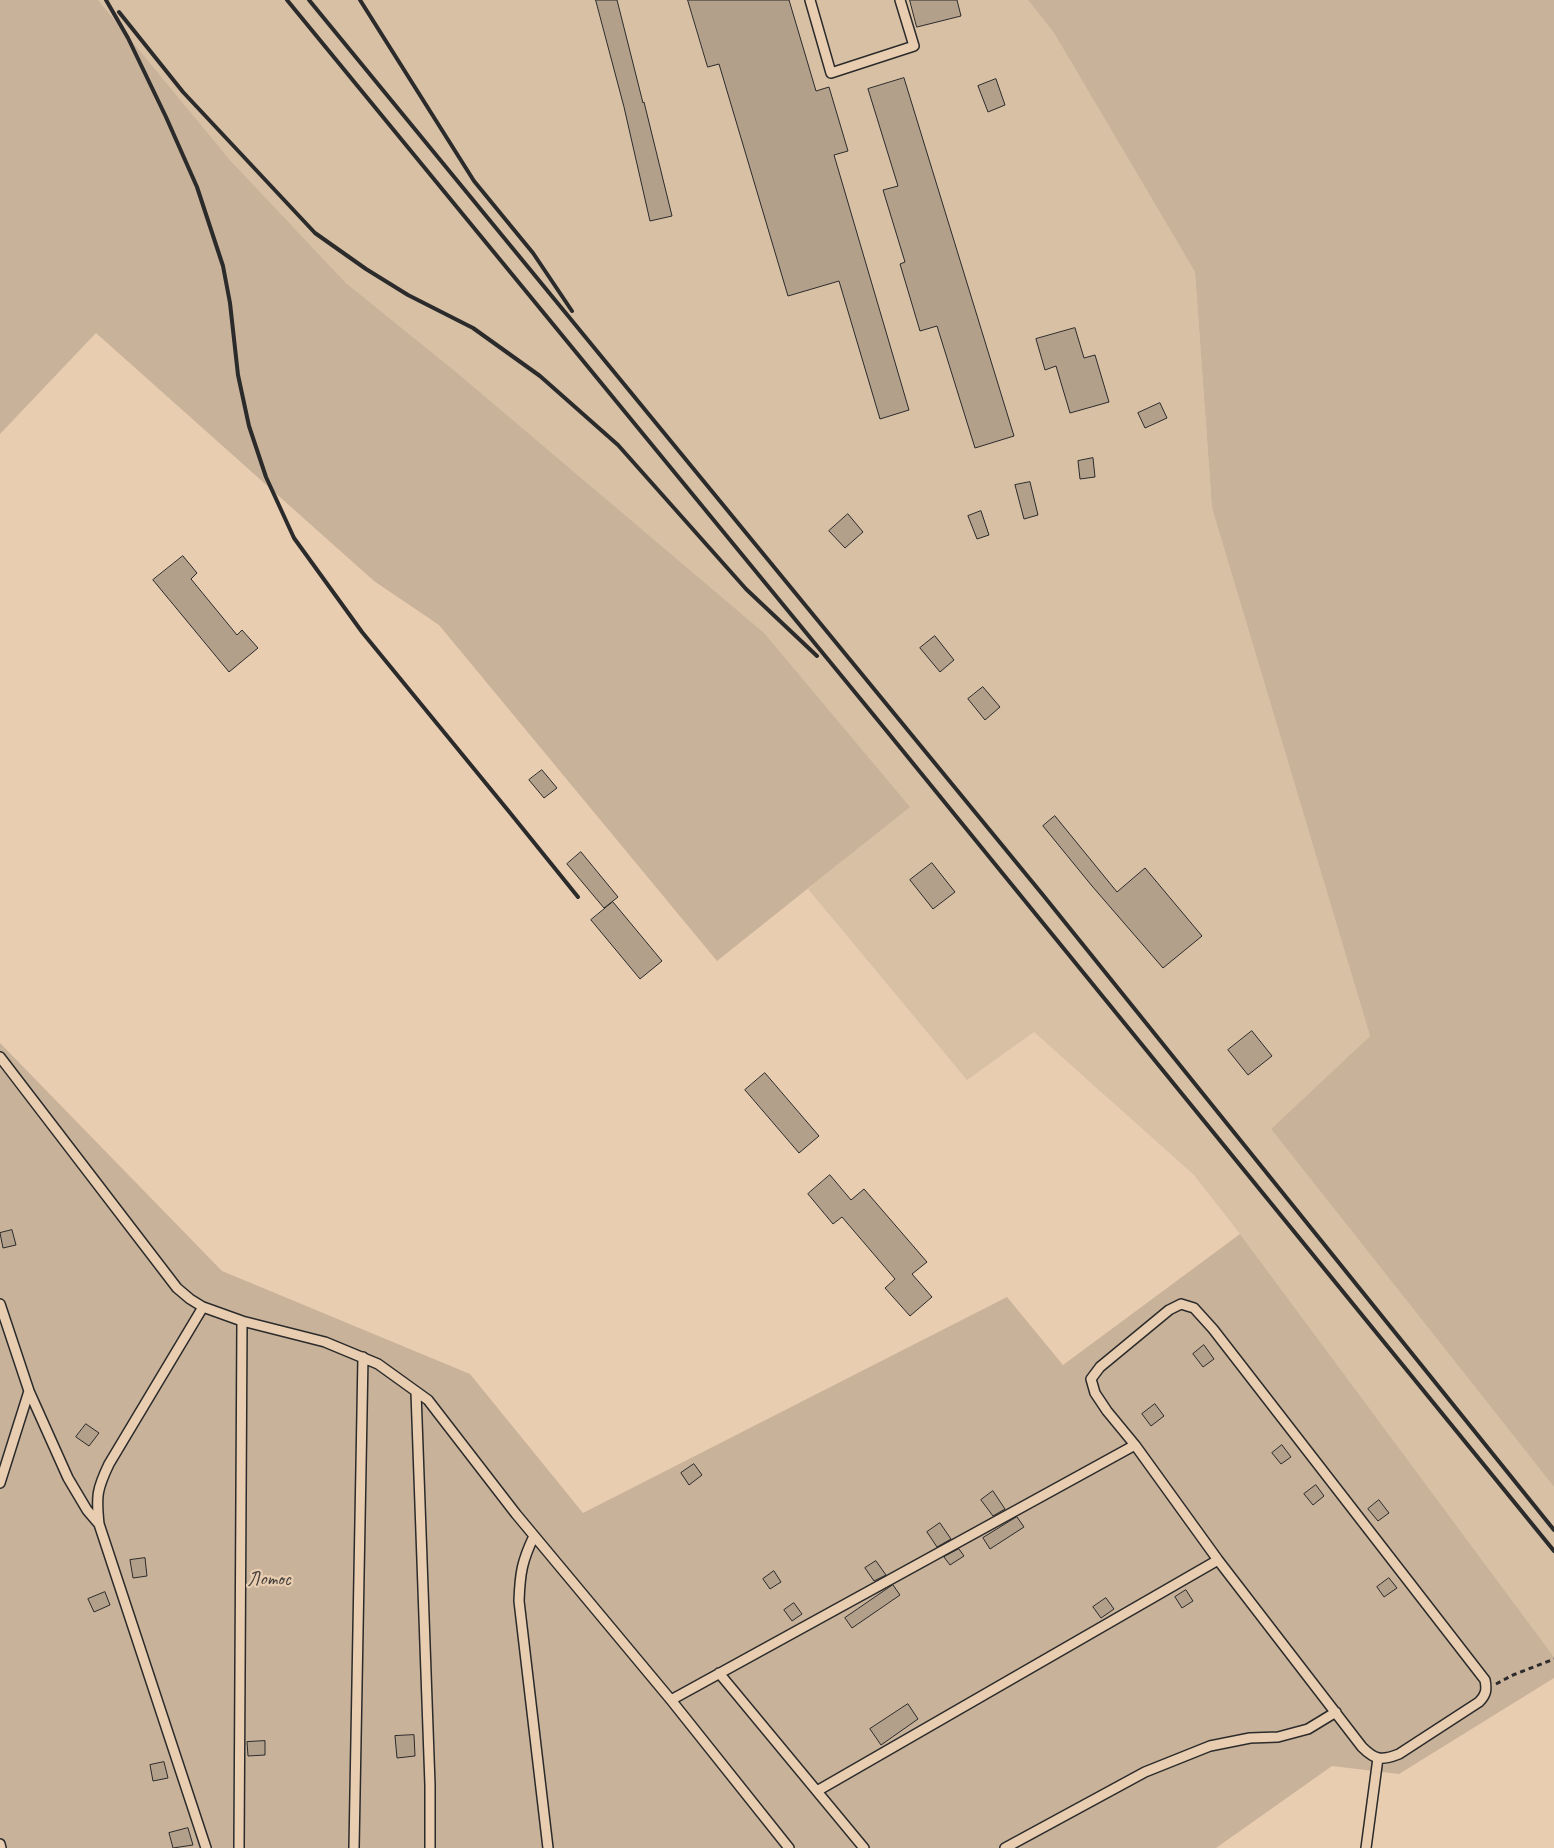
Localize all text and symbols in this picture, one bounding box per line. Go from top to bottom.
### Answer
park label: Лотос [247,1568,291,1592]

